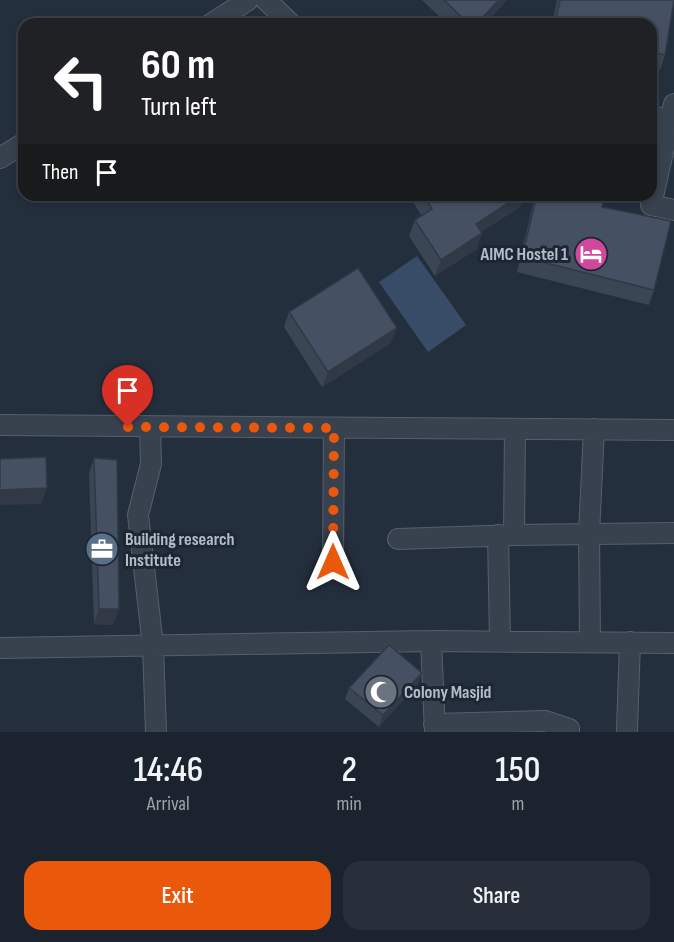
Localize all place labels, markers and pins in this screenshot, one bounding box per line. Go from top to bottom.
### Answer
hotel icon: AIMC Hostel 1 [573,236,609,272]
place label: AIMC Hostel 1 [480,244,568,265]
pin [102,365,153,427]
place label: Building research Institute [125,529,235,571]
office icon: Building research Institute [84,531,120,567]
mosque icon: Colony Masjid [363,674,399,710]
place label: Colony Masjid [404,682,492,703]

